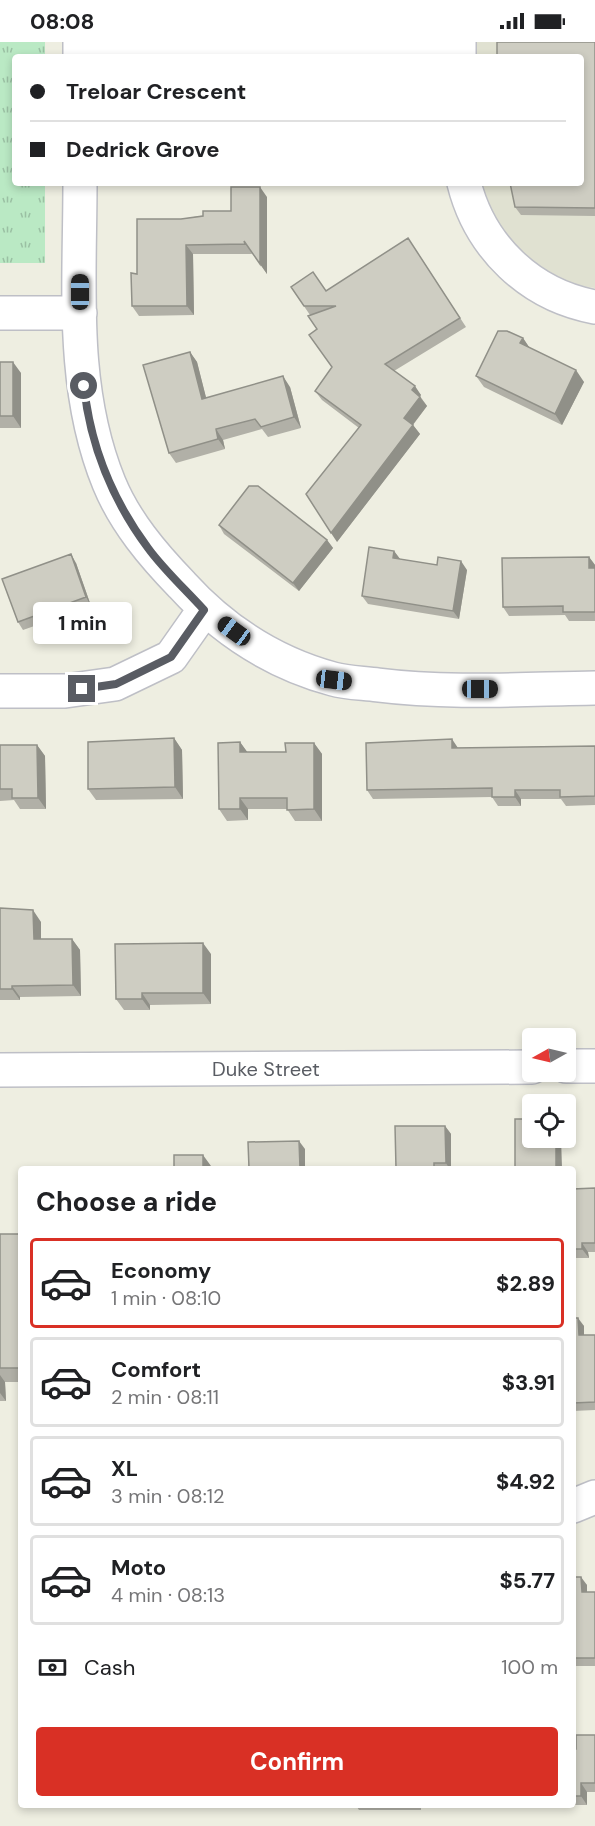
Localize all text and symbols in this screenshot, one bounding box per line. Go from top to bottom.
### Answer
text: 08:08 [30,7,94,36]
text: Treloar Crescent [66,77,246,106]
text: Dedrick Grove [66,135,220,164]
car [71,274,89,310]
route start [70,372,97,399]
callout: 1 min [32,602,132,644]
text: 1 min [58,610,107,636]
car [214,613,254,649]
car [315,669,353,691]
route end [68,675,95,702]
car [462,680,498,698]
north arrow [522,1028,576,1082]
map controls [522,1028,576,1148]
street label: Duke Street [212,1056,320,1082]
button: locate [522,1094,576,1148]
text: Choose a ride [36,1184,217,1219]
icon: car [39,1256,93,1310]
text: Economy [111,1256,211,1285]
text: $2.89 [496,1269,555,1298]
text: 1 min · 08:10 [111,1285,221,1311]
icon: car [39,1355,93,1409]
text: Comfort [111,1355,201,1384]
text: $3.91 [502,1368,555,1397]
text: 2 min · 08:11 [111,1384,219,1410]
icon: car [39,1454,93,1508]
text: XL [111,1454,138,1483]
text: $4.92 [496,1467,555,1496]
text: 3 min · 08:12 [111,1483,224,1509]
icon: car [39,1553,93,1607]
text: Moto [111,1553,166,1582]
text: $5.77 [500,1566,555,1595]
text: 4 min · 08:13 [111,1582,225,1608]
icon: cash [36,1651,69,1684]
text: Cash [84,1653,135,1682]
text: 100 m [501,1654,558,1680]
button: Confirm [36,1727,558,1796]

